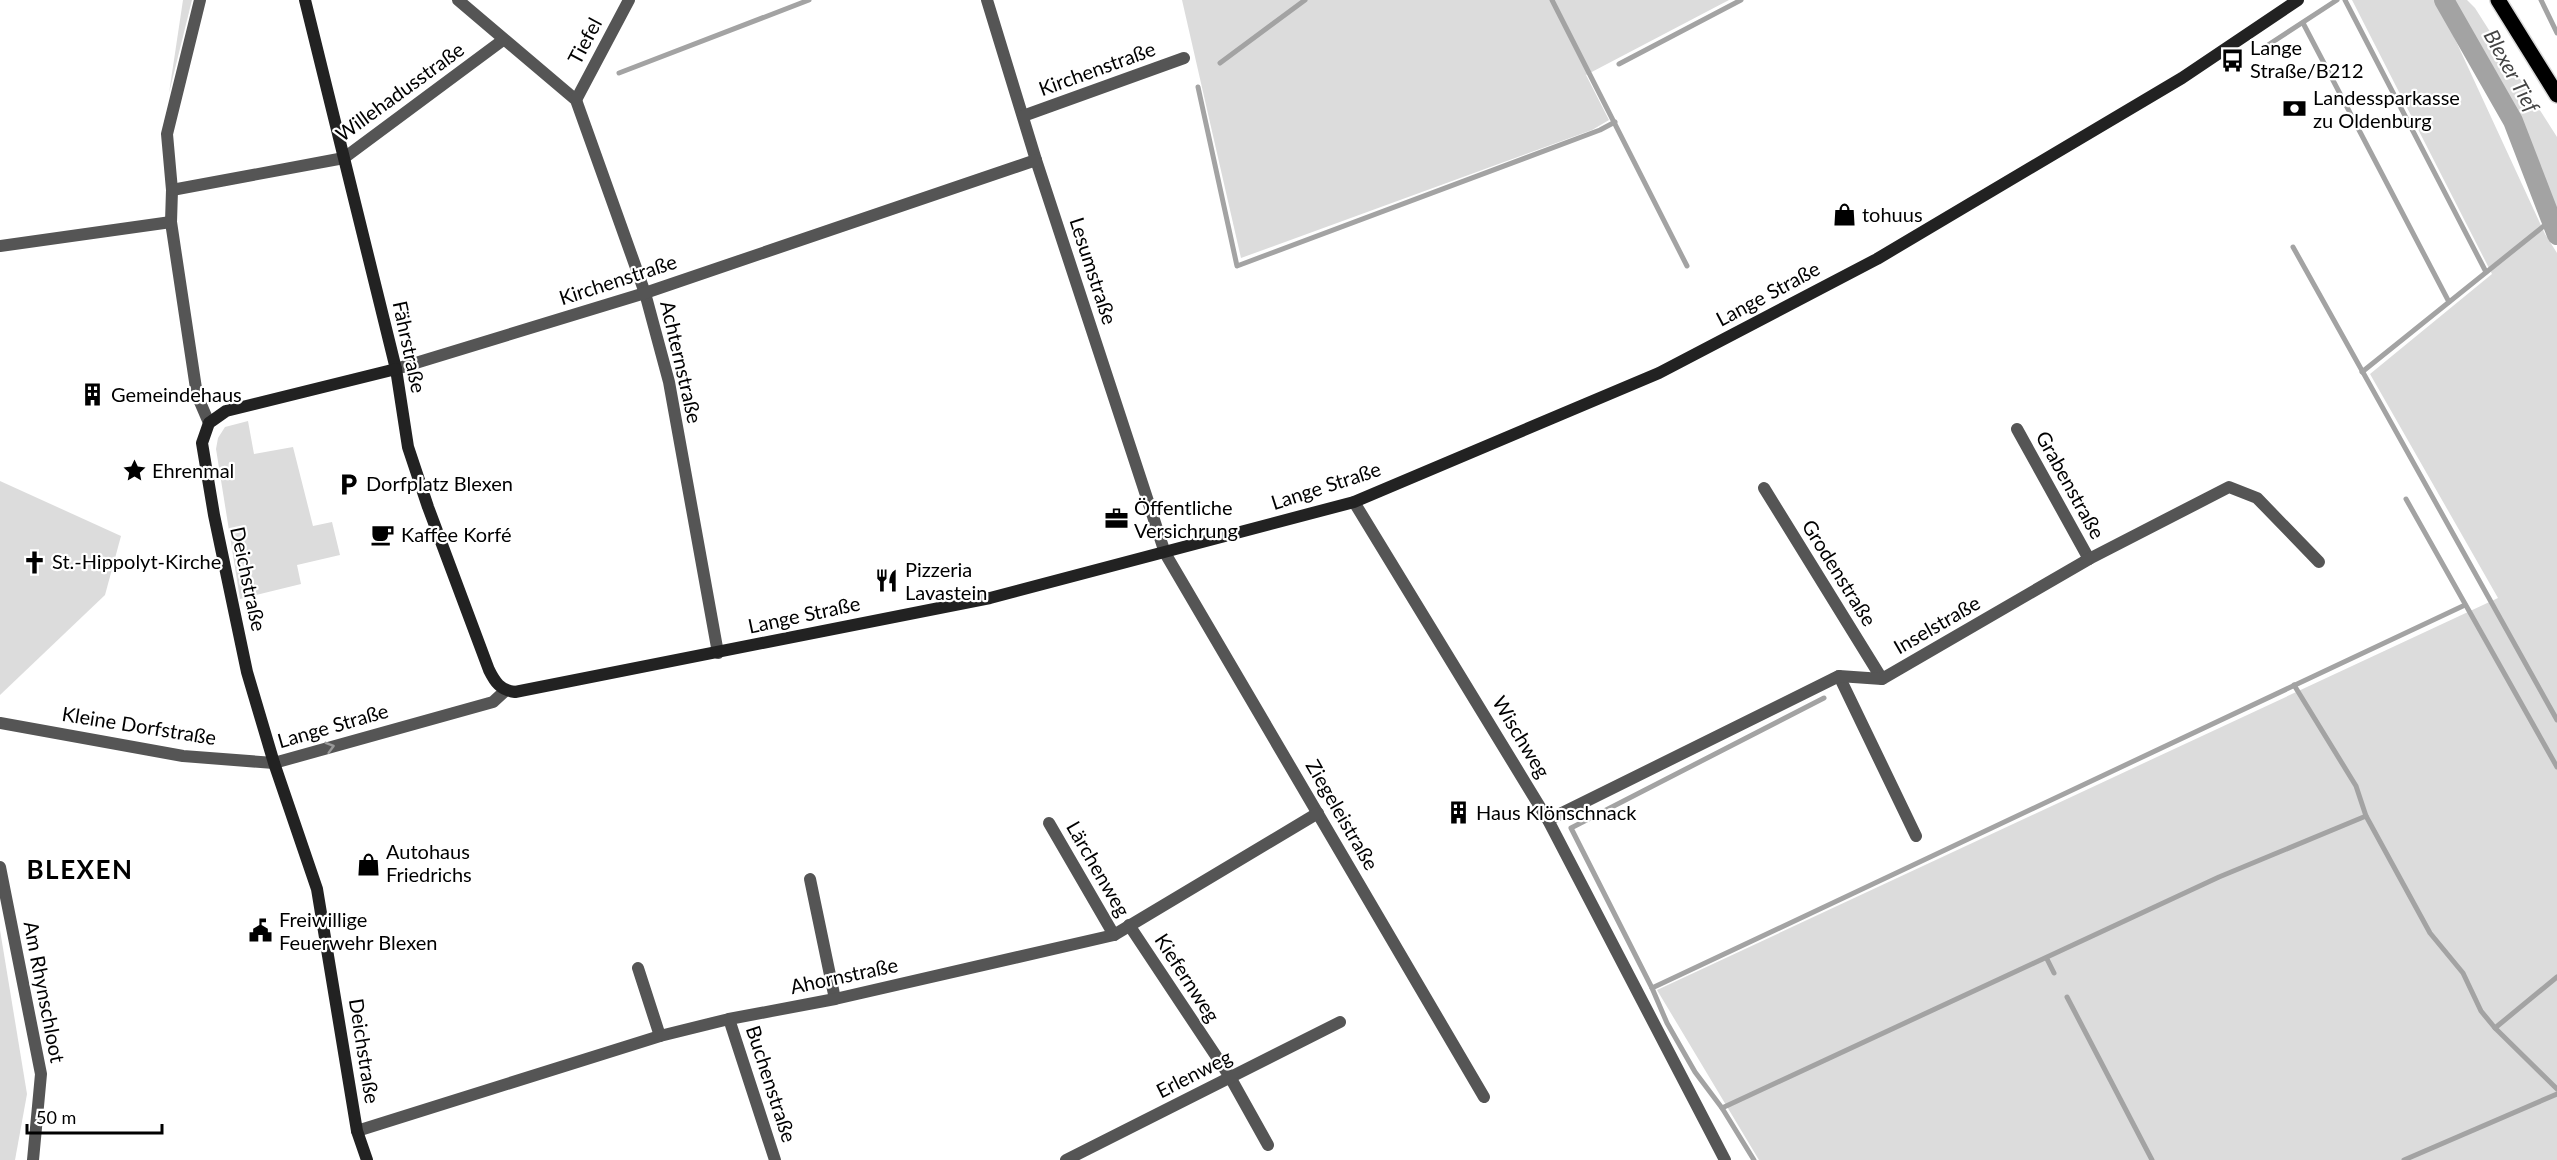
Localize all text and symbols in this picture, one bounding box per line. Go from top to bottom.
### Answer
street label: Tiefel [562,13,606,68]
water label: Blexer Tief [2479,25,2546,117]
place label: Lange Straße/B212 [2250,35,2364,82]
street label: Kirchenstraße [1035,36,1158,100]
street label: Willehadusstraße [331,37,468,146]
bus stop icon: Lange Straße/B212 [2219,47,2245,73]
place label: Landessparkasse zu Oldenburg [2313,85,2460,132]
bank icon: Landessparkasse zu Oldenburg [2282,96,2308,122]
shop icon: tohuus [1831,202,1857,228]
place label: tohuus [1862,202,1923,226]
street label: Lesumstraße [1065,214,1123,327]
street label: Kirchenstraße [556,249,680,309]
street label: Lange Straße [1712,256,1824,330]
street label: Achternstraße [656,298,708,425]
street label: Fährstraße [389,299,431,395]
building icon: Gemeindehaus [80,382,106,408]
place label: Gemeindehaus [111,382,242,406]
street label: Grabenstraße [2031,426,2110,543]
street label: Lange Straße [1268,456,1384,514]
place icon: Ehrenmal [121,458,147,484]
place label: Ehrenmal [152,458,234,482]
parking icon: Dorfplatz Blexen [335,471,361,497]
place label: Dorfplatz Blexen [366,471,513,495]
place label: Öffentliche Versichrung [1134,495,1238,542]
office icon: Öffentliche Versichrung [1103,506,1129,532]
street label: Grodenstraße [1798,515,1882,630]
cafe icon: Kaffee Korfé [370,522,396,548]
place label: Kaffee Korfé [401,522,512,546]
street label: Deichstraße [226,524,272,633]
church icon: St.-Hippolyt-Kirche [21,549,47,575]
place label: St.-Hippolyt-Kirche [52,549,221,573]
place label: Pizzeria Lavastein [905,557,987,604]
restaurant icon: Pizzeria Lavastein [874,568,900,594]
street label: Lange Straße [745,590,862,638]
street label: Inselstraße [1889,590,1984,658]
street label: Wischweg [1488,691,1556,782]
street label: Lange Straße [275,698,391,752]
street label: Kleine Dorfstraße [60,701,218,749]
one-way arrow [324,742,335,754]
street label: Ziegeleistraße [1302,755,1384,874]
building icon: Haus Klönschnack [1445,800,1471,826]
place label: Haus Klönschnack [1476,800,1637,824]
street label: Lärchenweg [1062,817,1136,920]
place label: Autohaus Friedrichs [386,839,472,886]
shop icon: Autohaus Friedrichs [355,851,381,877]
district label: BLEXEN [27,853,134,885]
place label: Freiwillige Feuerwehr Blexen [279,907,437,954]
public building icon: Freiwillige Feuerwehr Blexen [248,918,274,944]
street label: Am Rhynschloot [19,919,70,1065]
street label: Kiefernweg [1150,929,1225,1026]
street label: Ahornstraße [788,952,900,998]
street label: Deichstraße [345,997,385,1105]
street label: Buchenstraße [742,1022,802,1145]
street label: Erlenweg [1152,1044,1235,1102]
scale bar [27,1097,162,1135]
text: 50 m [36,1106,76,1128]

